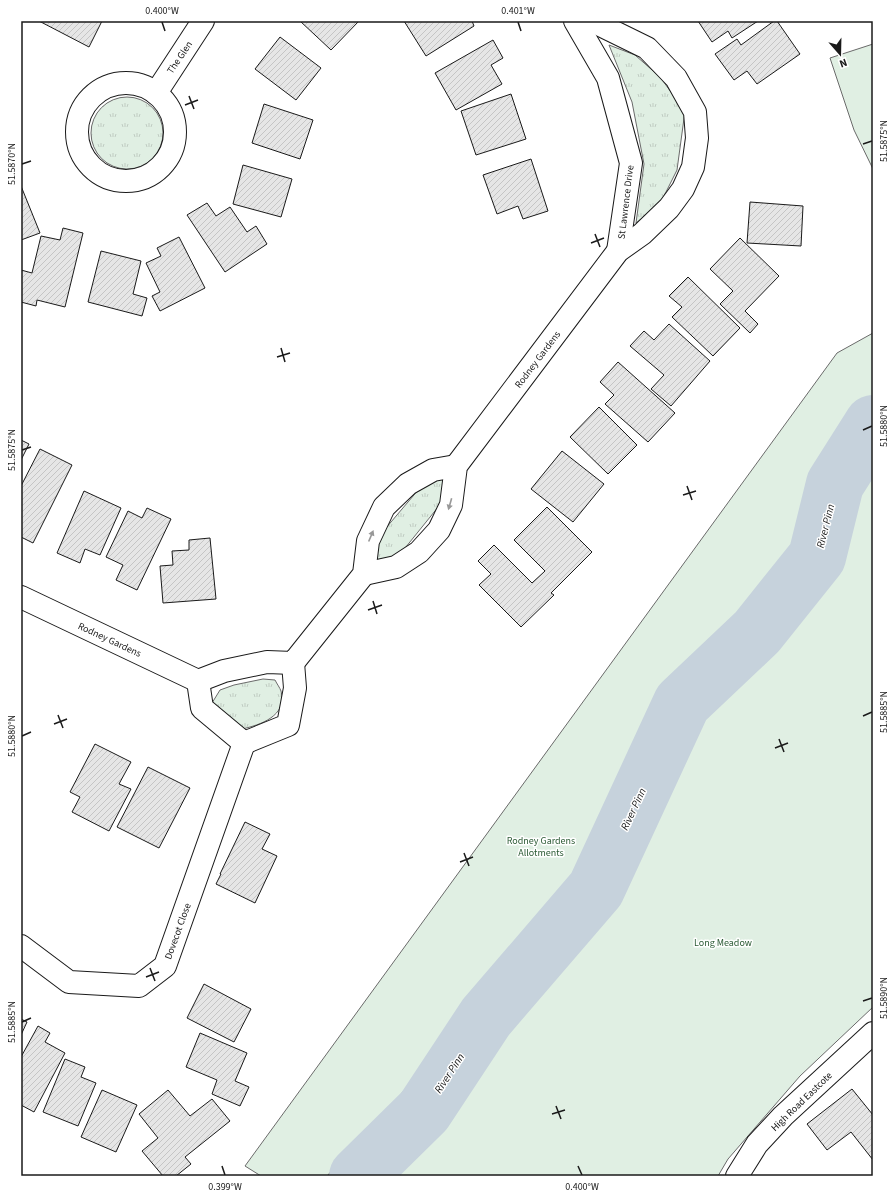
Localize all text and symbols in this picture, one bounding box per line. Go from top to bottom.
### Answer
text: 0.400°W [145,4,179,18]
text: 0.401°W [501,4,535,18]
north arrow [820,34,860,74]
street label: The Glen [164,38,196,77]
text: N [837,55,849,71]
text: 51.5875°N [877,120,891,162]
text: 51.5870°N [5,143,19,185]
street label: St Lawrence Drive [615,164,637,240]
street label: Rodney Gardens [512,328,564,391]
text: 51.5880°N [877,405,891,447]
text: 51.5875°N [5,429,19,471]
one-way arrow [447,499,453,511]
water label: River Pinn [813,502,838,550]
one-way arrow [368,531,374,542]
street label: Rodney Gardens [76,619,144,661]
text: 51.5885°N [877,691,891,733]
text: 51.5880°N [5,715,19,757]
water label: River Pinn [617,785,650,833]
park label: Rodney Gardens Allotments [507,834,575,860]
street label: Dovecot Close [161,901,195,961]
park label: Long Meadow [694,936,752,950]
text: 51.5890°N [877,977,891,1019]
text: 51.5885°N [5,1001,19,1043]
water label: River Pinn [431,1050,468,1096]
street label: High Road Eastcote [768,1069,835,1135]
text: 0.399°W [208,1180,242,1194]
text: 0.400°W [565,1180,599,1194]

